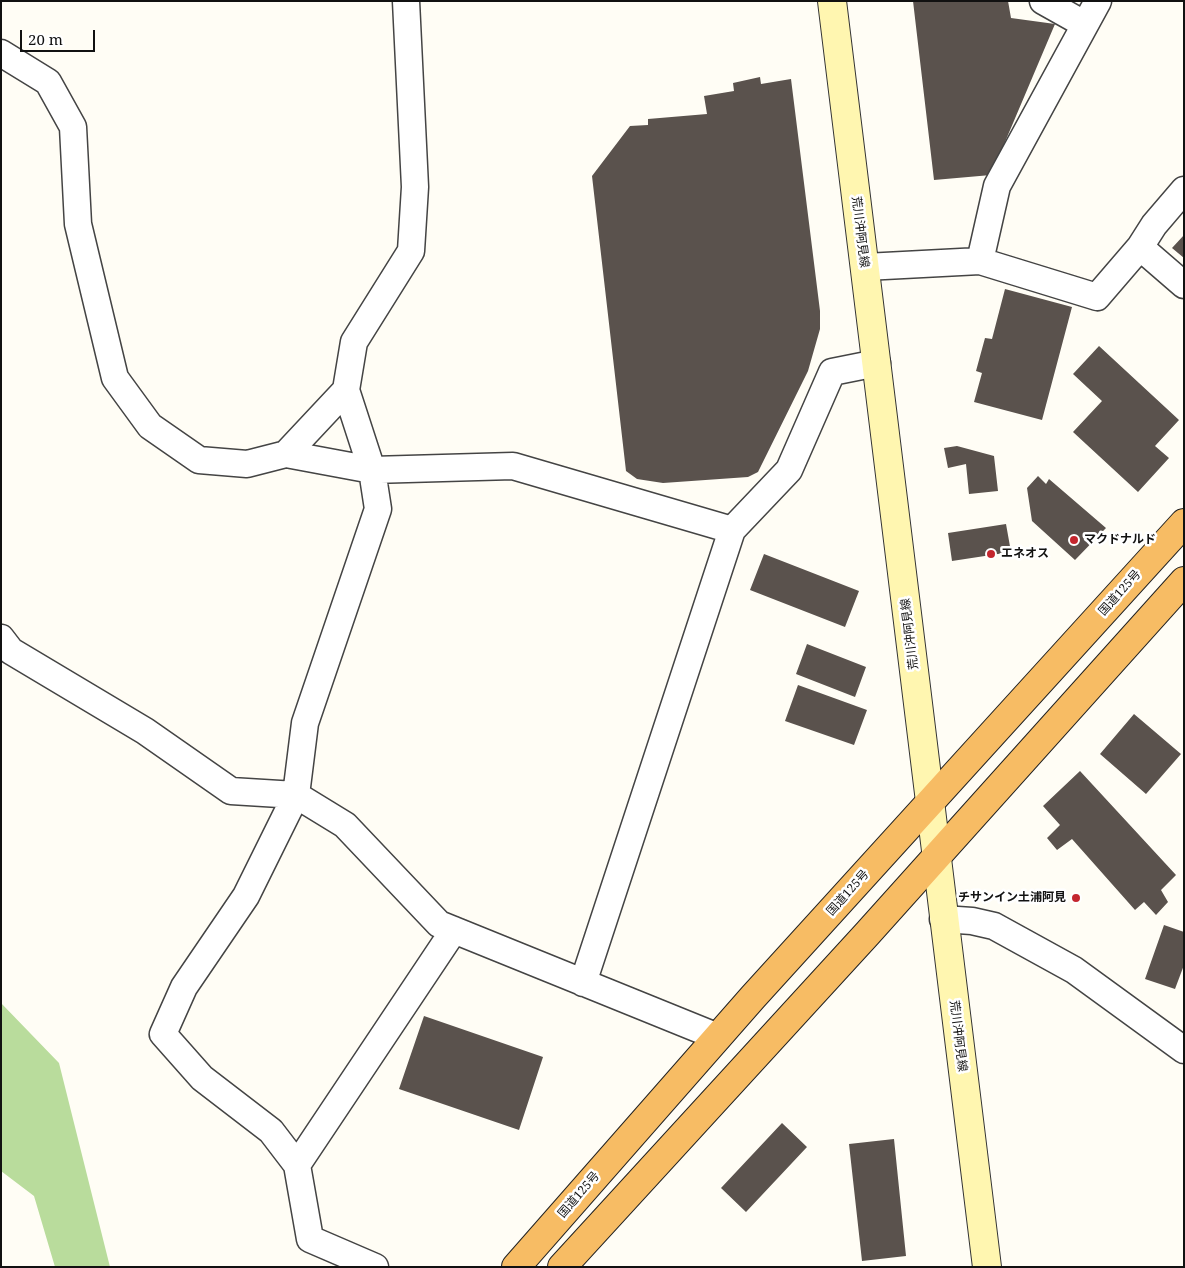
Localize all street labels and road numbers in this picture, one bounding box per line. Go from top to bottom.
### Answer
street label: 荒川沖阿見線 [848,195,872,269]
street label: 国道125号 [1096,567,1144,619]
street label: 荒川沖阿見線 [898,597,922,671]
street label: 国道125号 [824,867,872,919]
street label: 荒川沖阿見線 [946,999,970,1073]
street label: 国道125号 [555,1169,603,1221]

